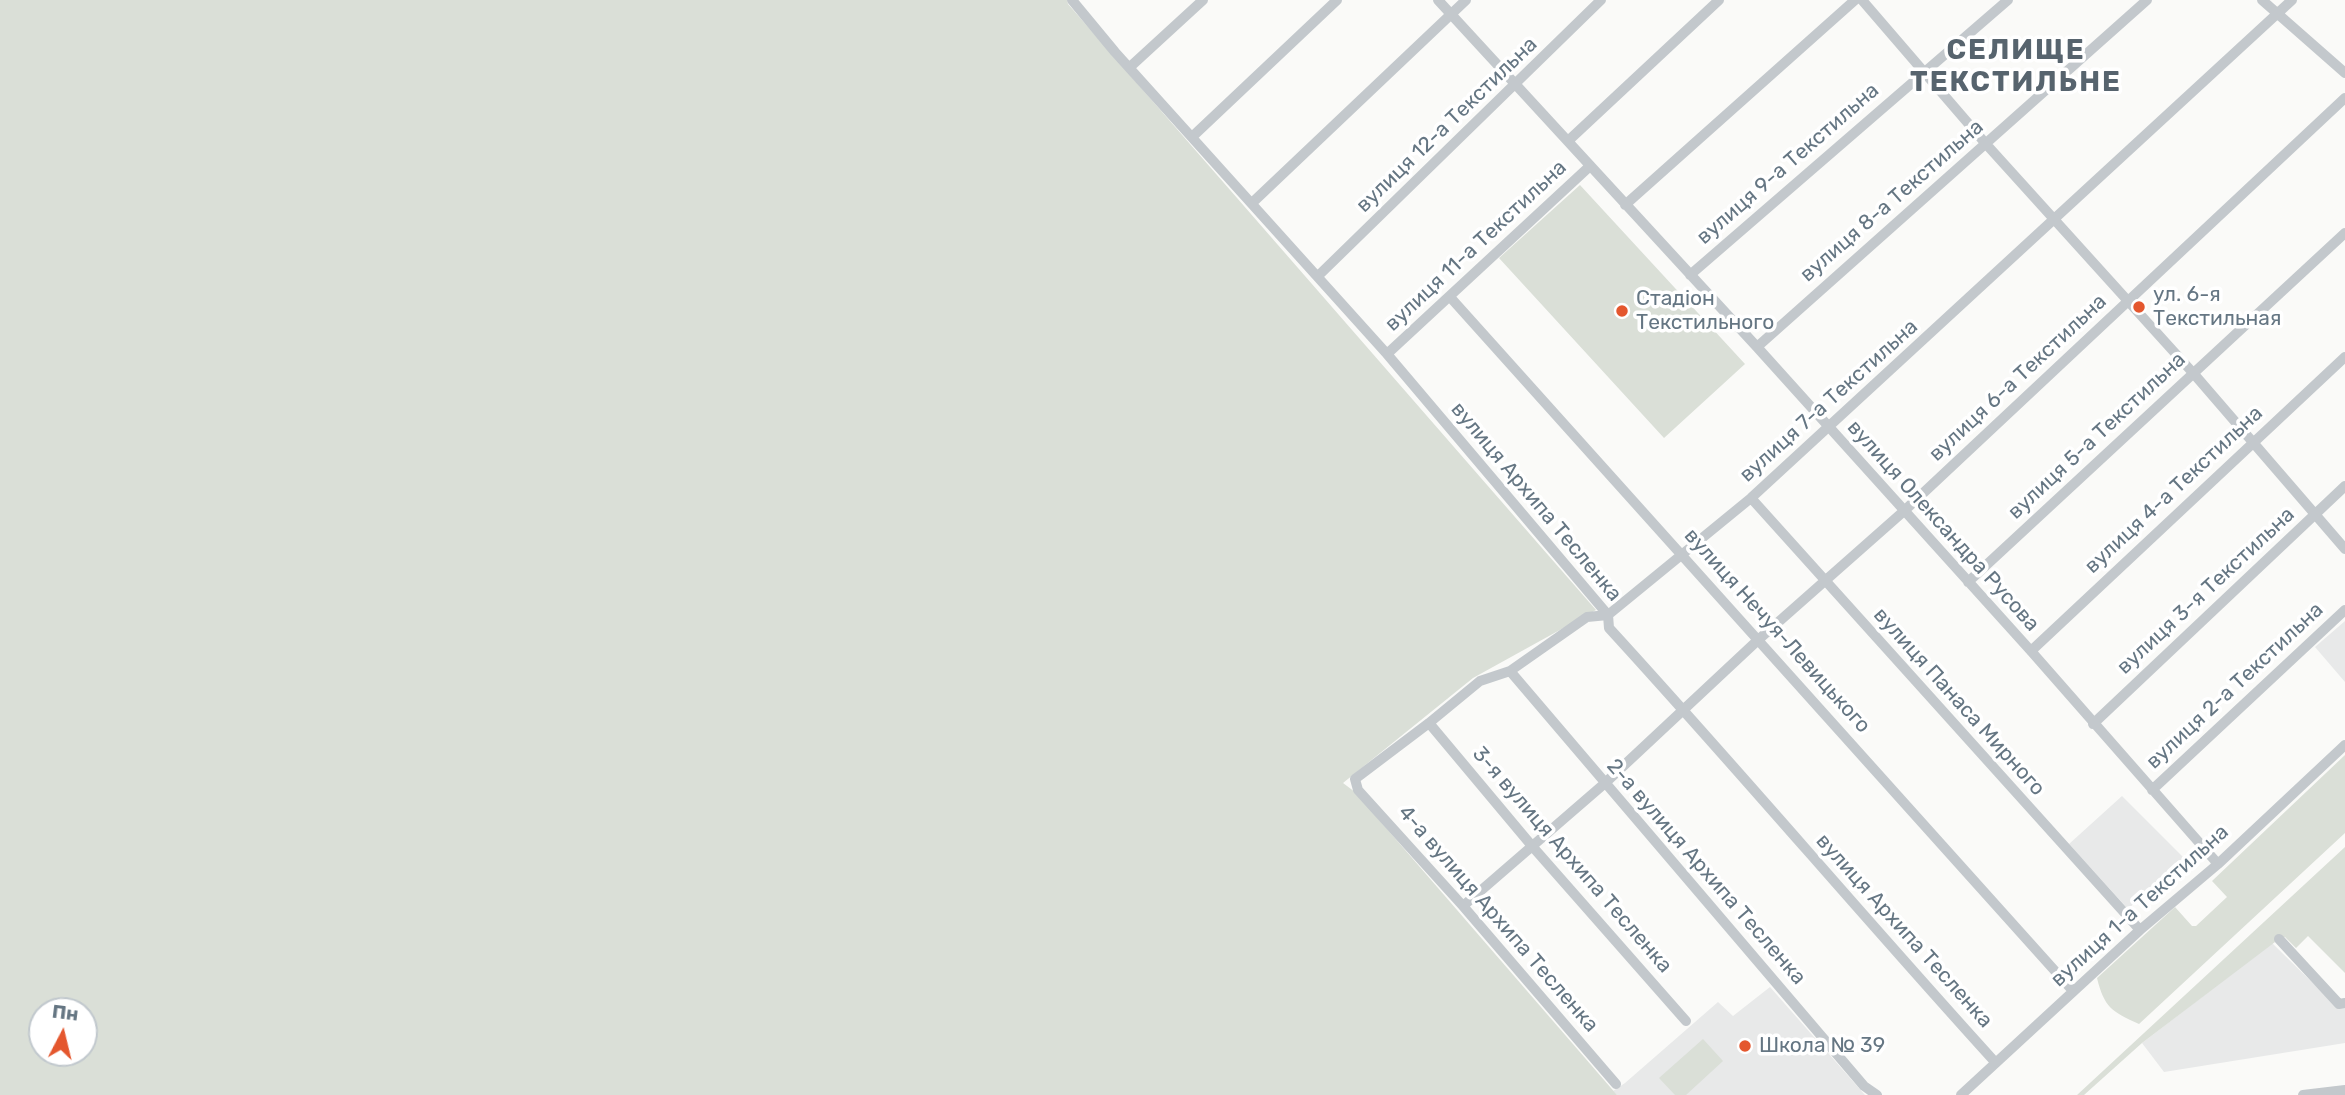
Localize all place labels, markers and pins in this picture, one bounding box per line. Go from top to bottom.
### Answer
place label: ул. 6-я Текстильная [2153,282,2281,332]
place label: Стадіон Текстильного [1636,286,1774,336]
marker: ул. 6-я Текстильная [2131,299,2147,315]
marker: Стадіон Текстильного [1614,303,1630,319]
place label: Школа № 39 [1759,1033,1885,1059]
marker: Школа № 39 [1737,1038,1753,1054]

